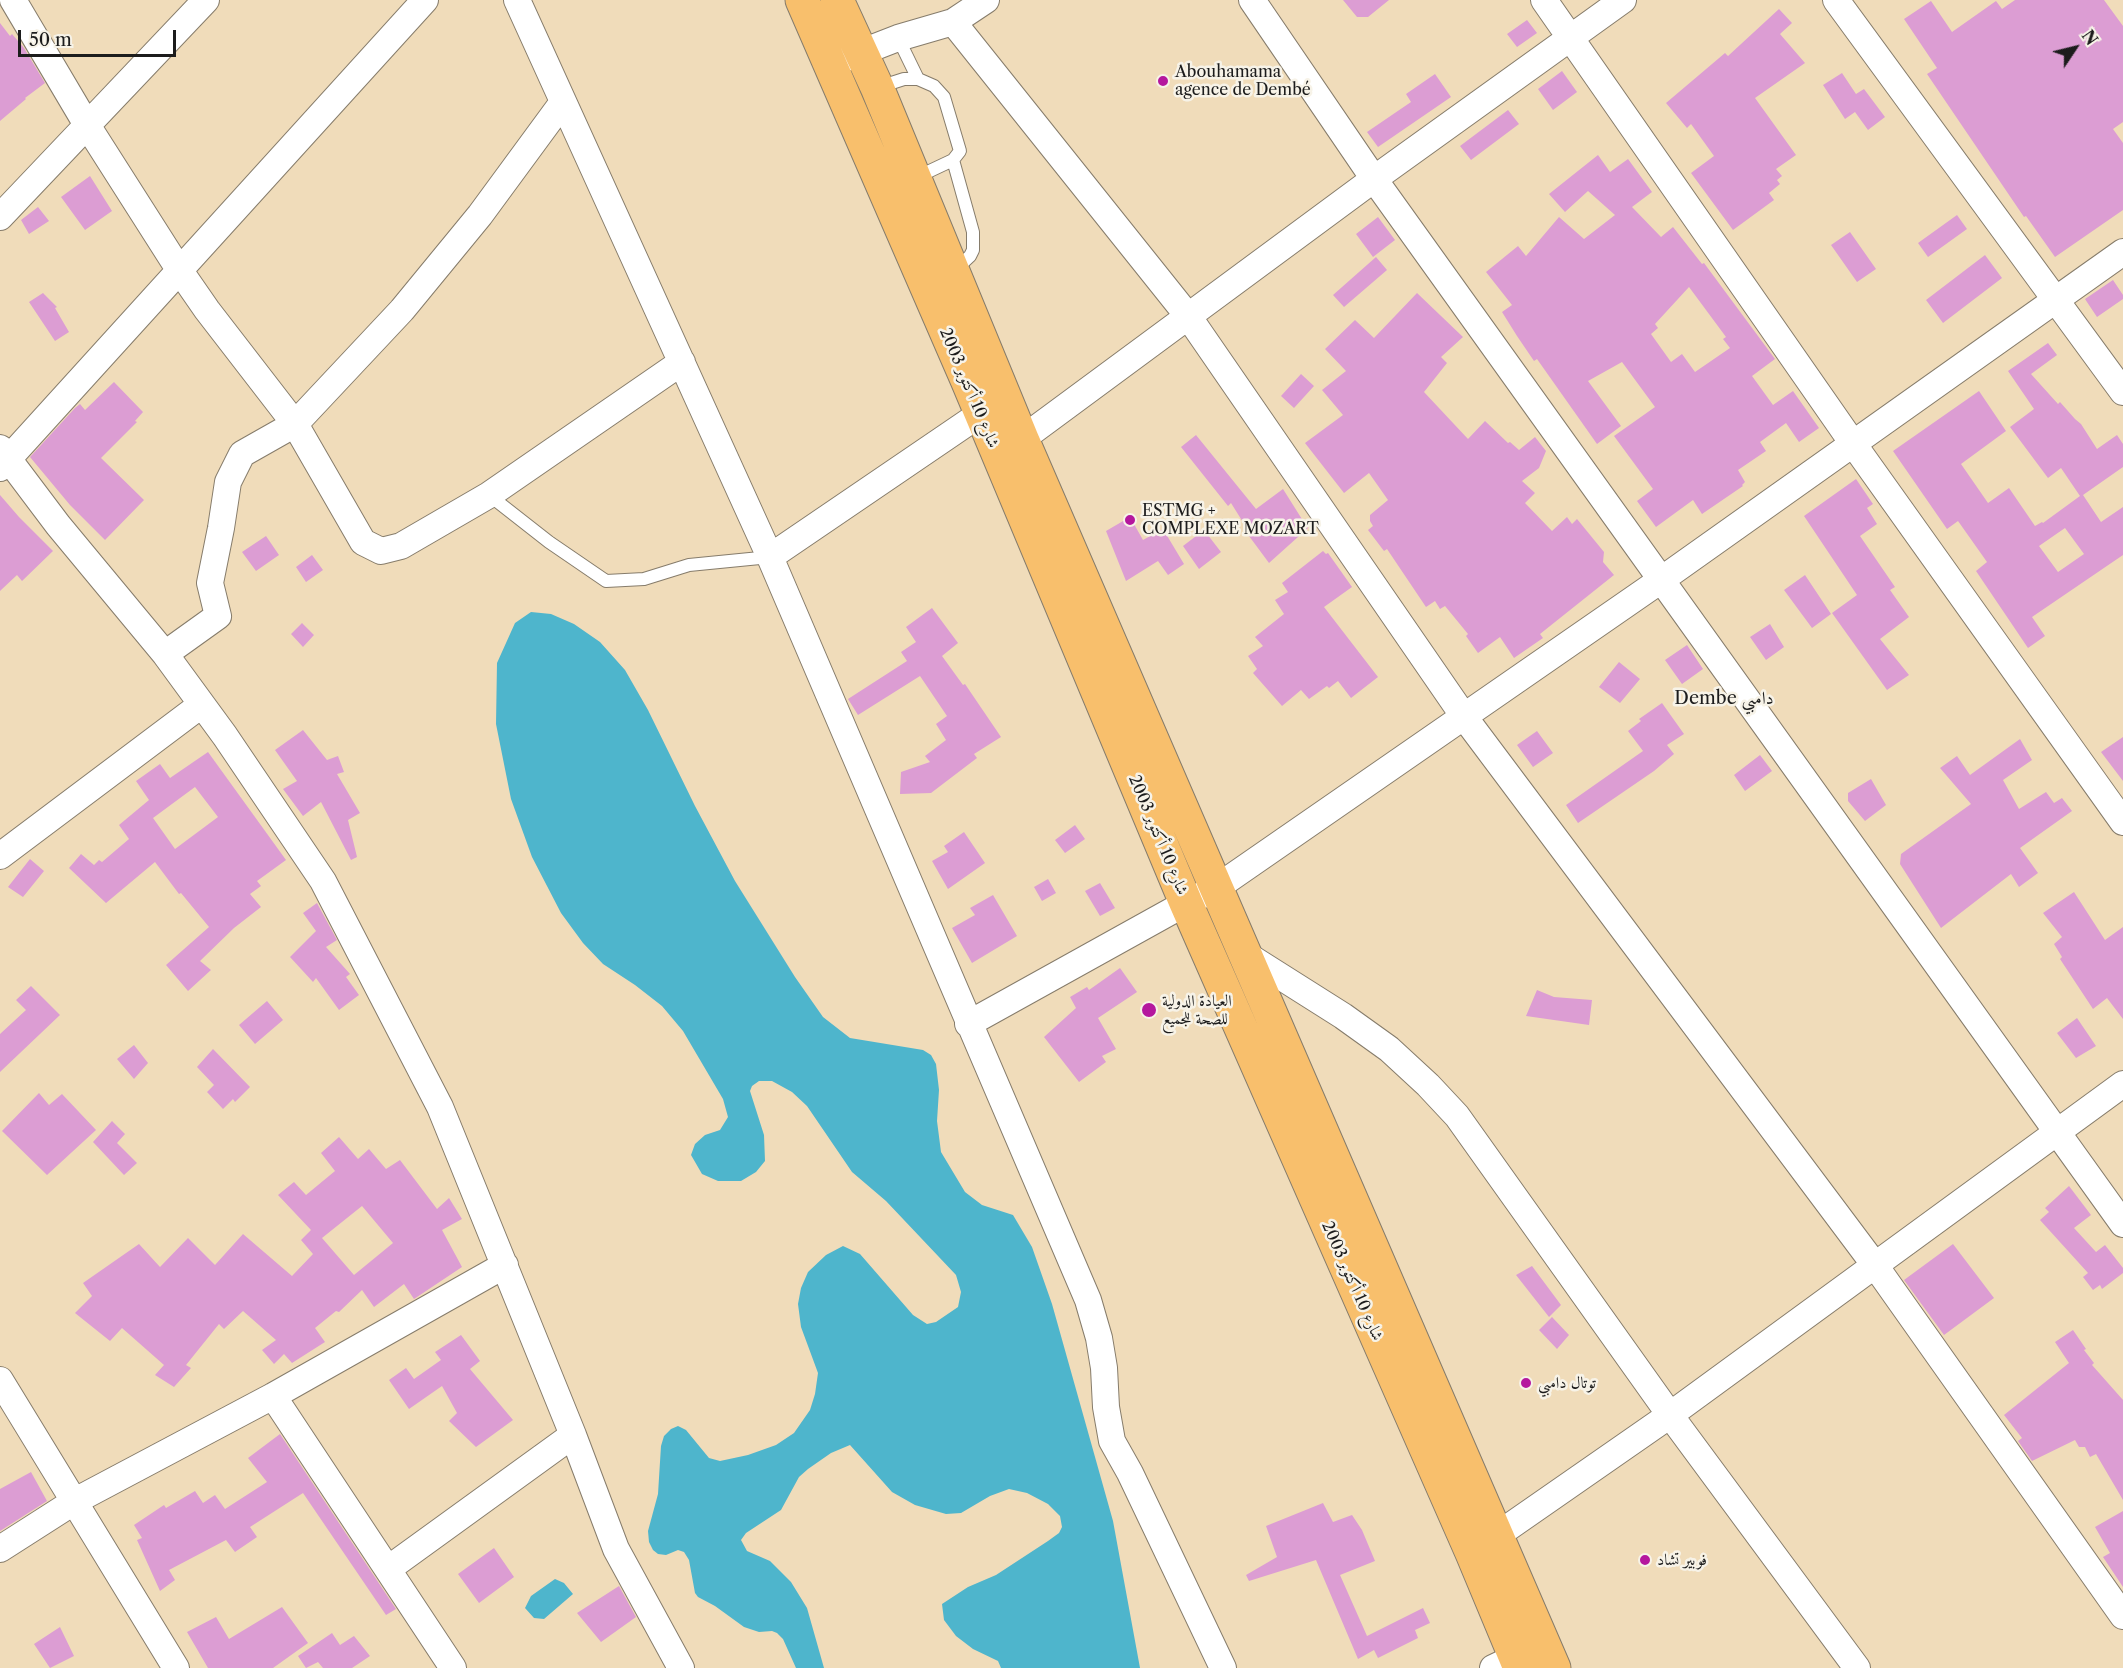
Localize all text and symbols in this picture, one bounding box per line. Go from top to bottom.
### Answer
scale bar [21,18,178,56]
north arrow [2045,18,2105,78]
text: N [2078,26,2102,49]
text: 50 m [29,29,72,51]
place label: Abouhamama agence de Dembé [1175,62,1311,100]
marker: Abouhamama agence de Dembé [1156,74,1170,88]
street label: شارع 10 أكتوبر 2003 [935,325,1003,451]
place label: ESTMG + COMPLEXE MOZART [1142,501,1319,539]
marker: ESTMG + COMPLEXE MOZART [1123,513,1137,527]
district label: Dembe دامبي [1674,688,1774,710]
street label: شارع 10 أكتوبر 2003 [1124,772,1192,898]
place label: العيادة الدولية للصحة للجميع [1162,991,1232,1029]
marker: العيادة الدولية للصحة للجميع [1140,1001,1158,1019]
street label: شارع 10 أكتوبر 2003 [1317,1218,1387,1344]
place label: توتال دامبي [1538,1373,1596,1393]
marker: توتال دامبي [1519,1376,1533,1390]
place label: فوبير تشاد [1657,1550,1707,1570]
marker: فوبير تشاد [1638,1553,1652,1567]

